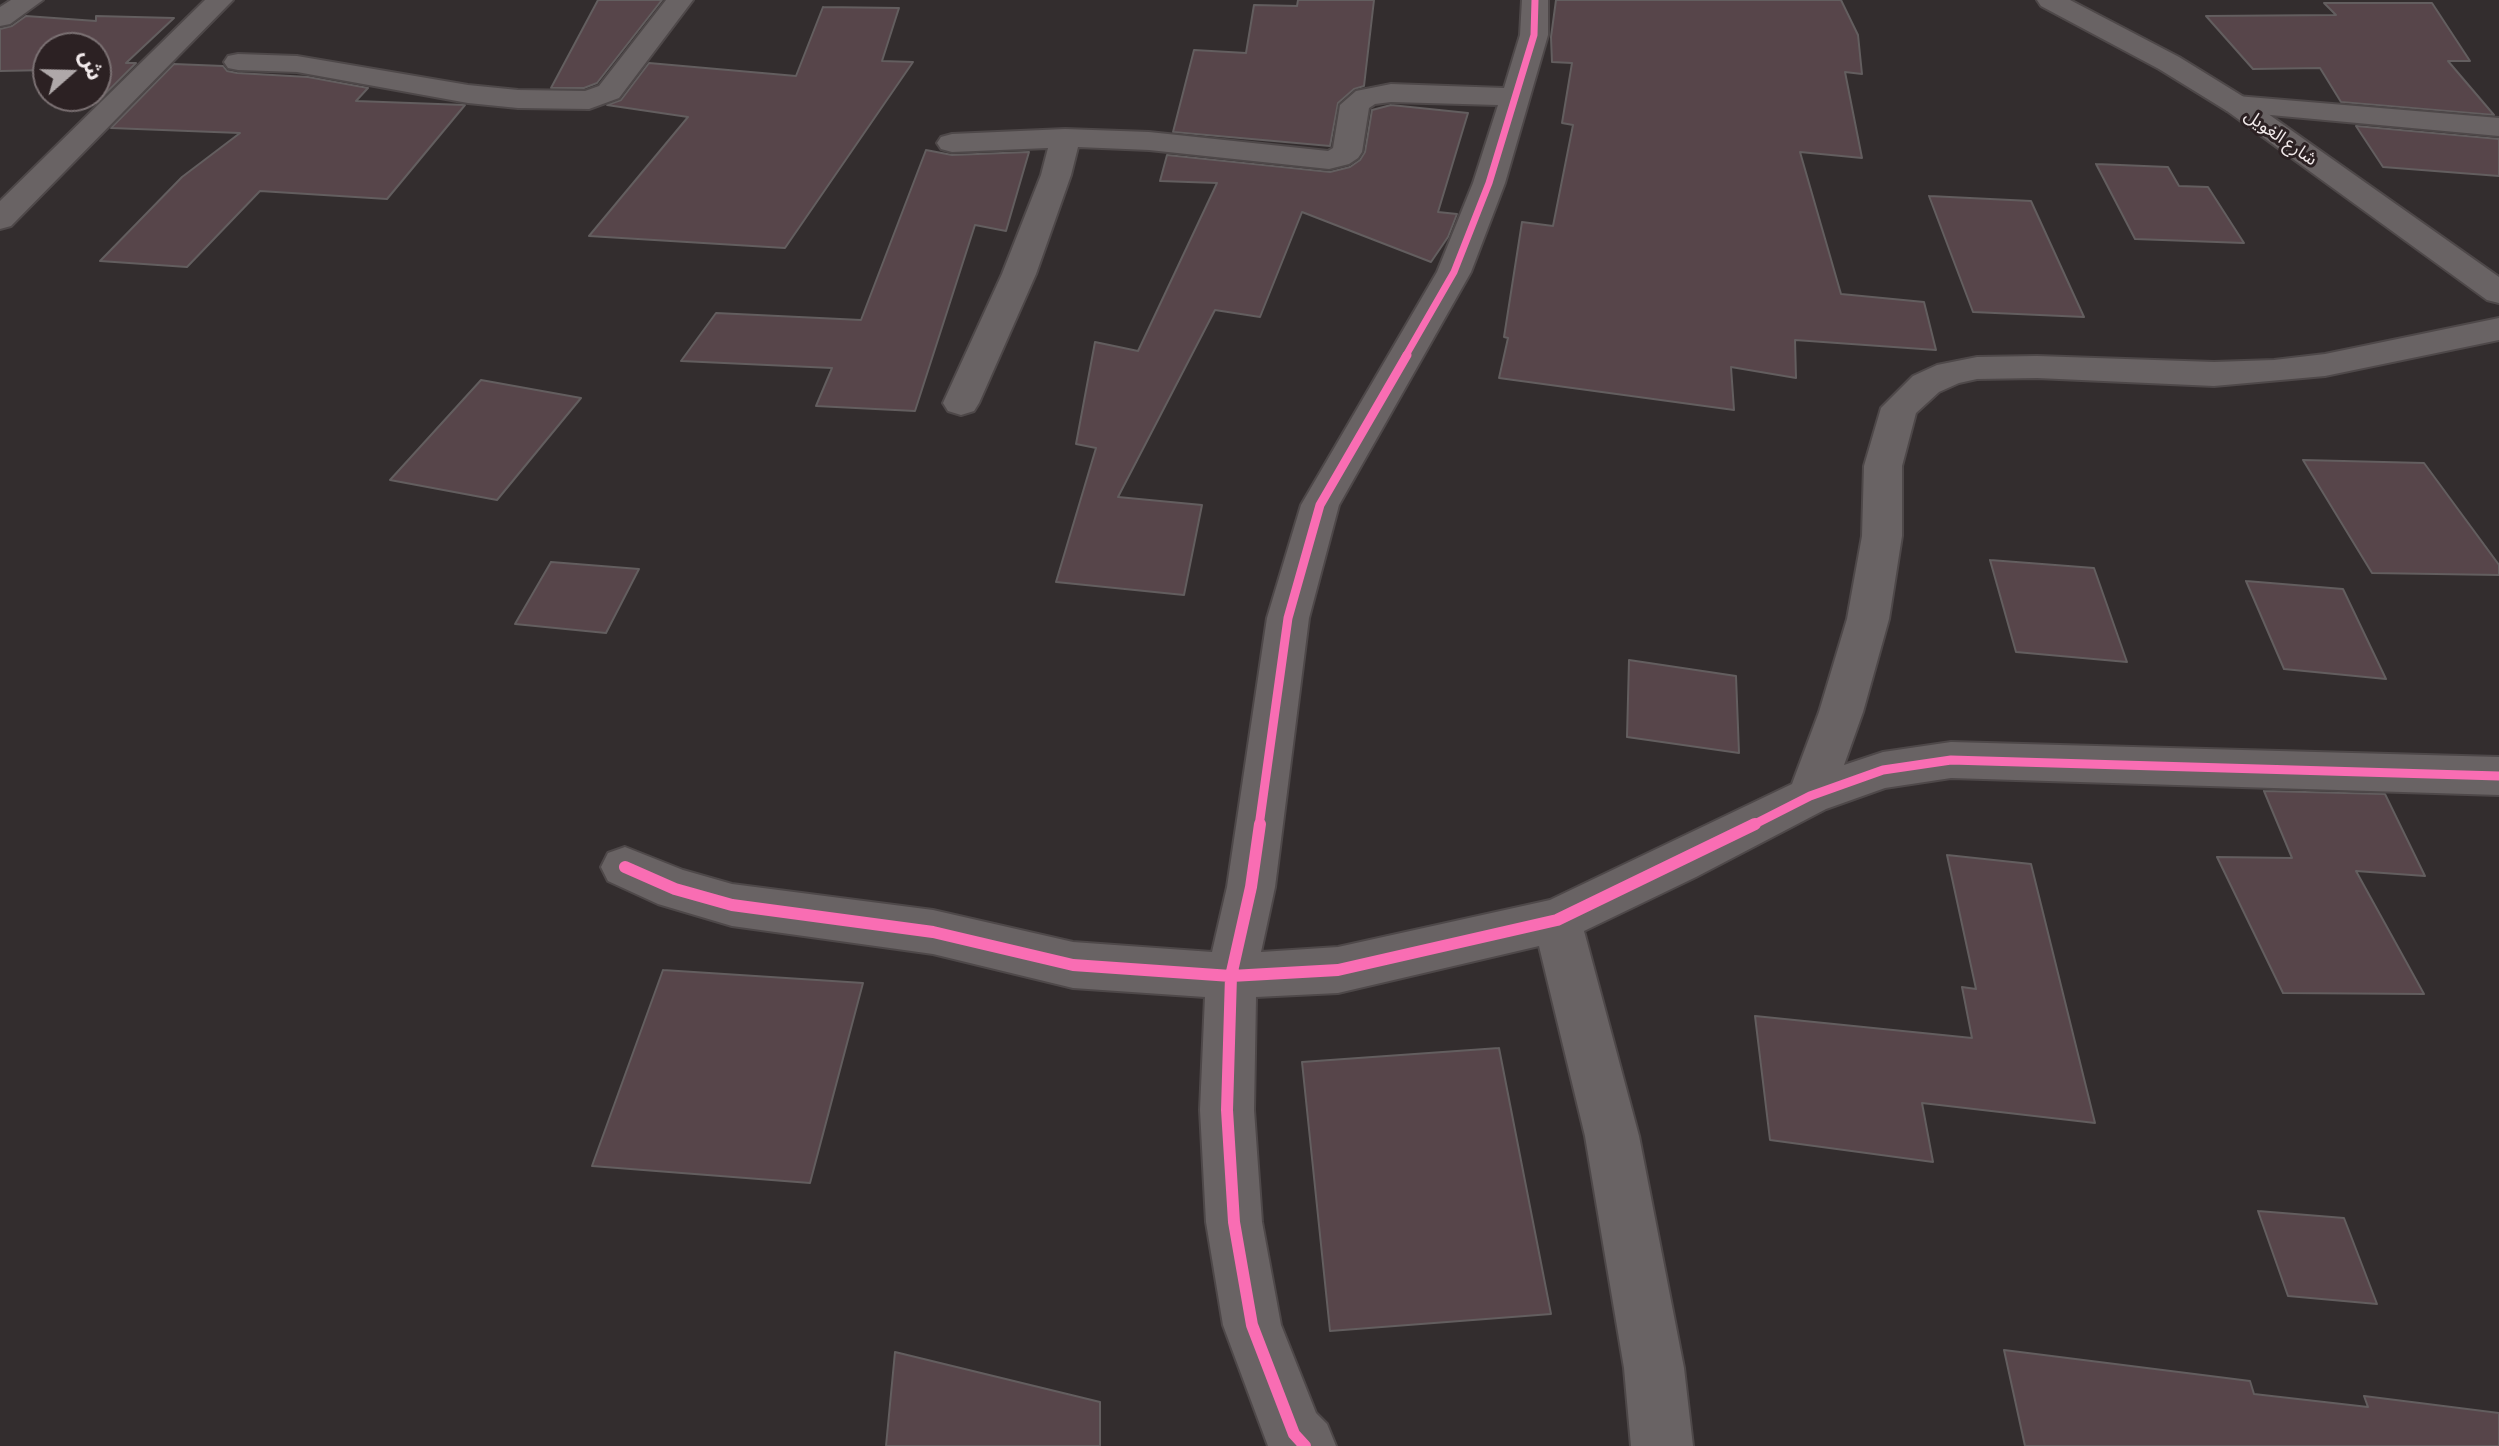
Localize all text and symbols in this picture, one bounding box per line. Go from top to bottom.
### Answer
north arrow [32,32,112,112]
text: ش [75,46,110,83]
street label: شارع الغويل [2240,104,2322,170]

